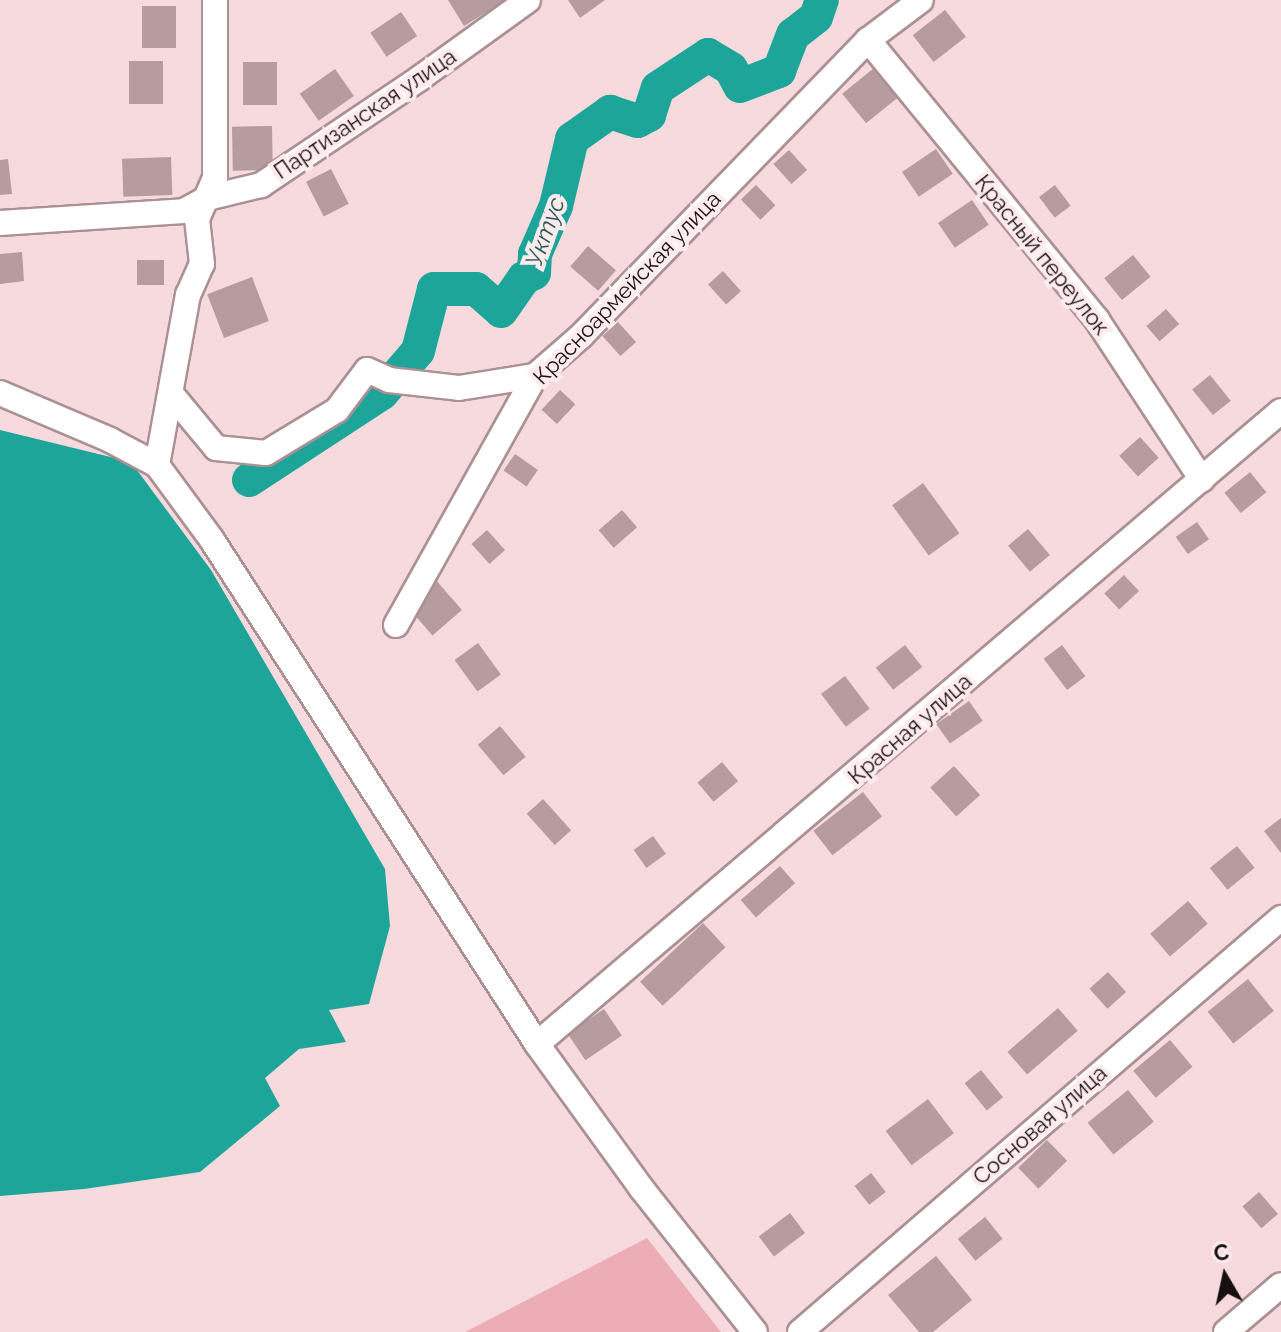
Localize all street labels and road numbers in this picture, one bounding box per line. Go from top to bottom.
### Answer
street label: Партизанская улица [269,43,461,185]
street label: Красный переулок [969,170,1115,340]
street label: Красноармейская улица [527,186,727,390]
street label: Красная улица [843,668,977,790]
street label: Сосновая улица [967,1060,1113,1190]

